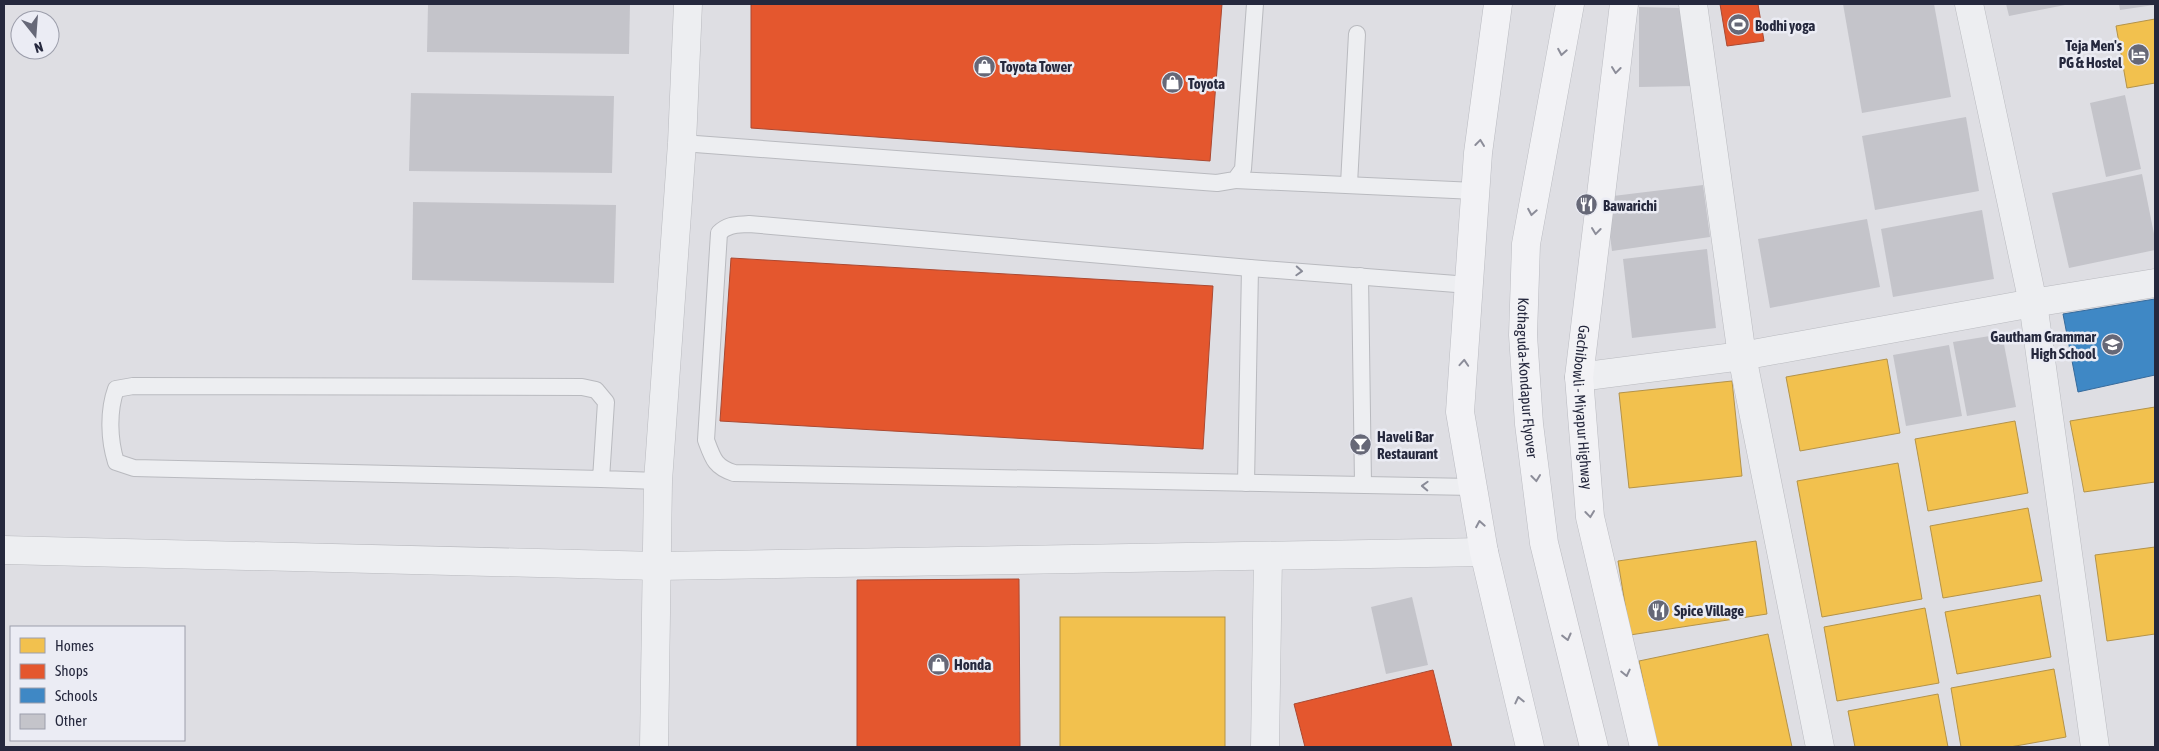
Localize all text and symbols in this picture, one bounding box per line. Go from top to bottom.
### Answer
north arrow [10,10,60,60]
sports icon: Bodhi yoga [1727,13,1751,37]
place label: Bodhi yoga [1755,17,1815,34]
place label: Teja Men's PG & Hostel [2059,37,2123,71]
text: N [33,39,45,56]
hotel icon: Teja Men's PG & Hostel [2126,42,2150,66]
one-way arrow [1557,47,1567,56]
shop icon: Toyota Tower [972,54,996,78]
place label: Toyota Tower [1000,58,1072,75]
one-way arrow [1611,66,1622,74]
shop icon: Toyota [1160,71,1184,95]
place label: Toyota [1188,75,1225,92]
one-way arrow [1474,138,1485,146]
restaurant icon: Bawarichi [1575,193,1599,217]
place label: Bawarichi [1603,197,1657,214]
one-way arrow [1527,207,1538,216]
one-way arrow [1591,227,1602,235]
one-way arrow [1295,266,1303,277]
street label: Kothaguda-Kondapur Flyover [1514,297,1542,459]
street label: Gachibowli - Miyapur Highway [1570,324,1596,490]
place label: Gautham Grammar High School [1990,328,2097,362]
school or university icon: Gautham Grammar High School [2100,333,2124,357]
one-way arrow [1458,359,1469,367]
place label: Haveli Bar Restaurant [1377,428,1439,462]
bar icon: Haveli Bar Restaurant [1349,433,1373,457]
one-way arrow [1530,474,1541,482]
one-way arrow [1420,481,1428,491]
one-way arrow [1584,511,1595,519]
one-way arrow [1475,520,1485,528]
restaurant icon: Spice Village [1646,598,1670,622]
place label: Spice Village [1674,602,1744,619]
legend [10,626,185,741]
one-way arrow [1561,633,1572,642]
text: Homes [55,637,94,654]
shop icon: Honda [926,652,950,676]
place label: Honda [954,656,991,673]
text: Shops [55,662,88,679]
one-way arrow [1620,668,1631,677]
text: Schools [55,687,98,704]
one-way arrow [1514,695,1525,704]
text: Other [55,712,87,729]

